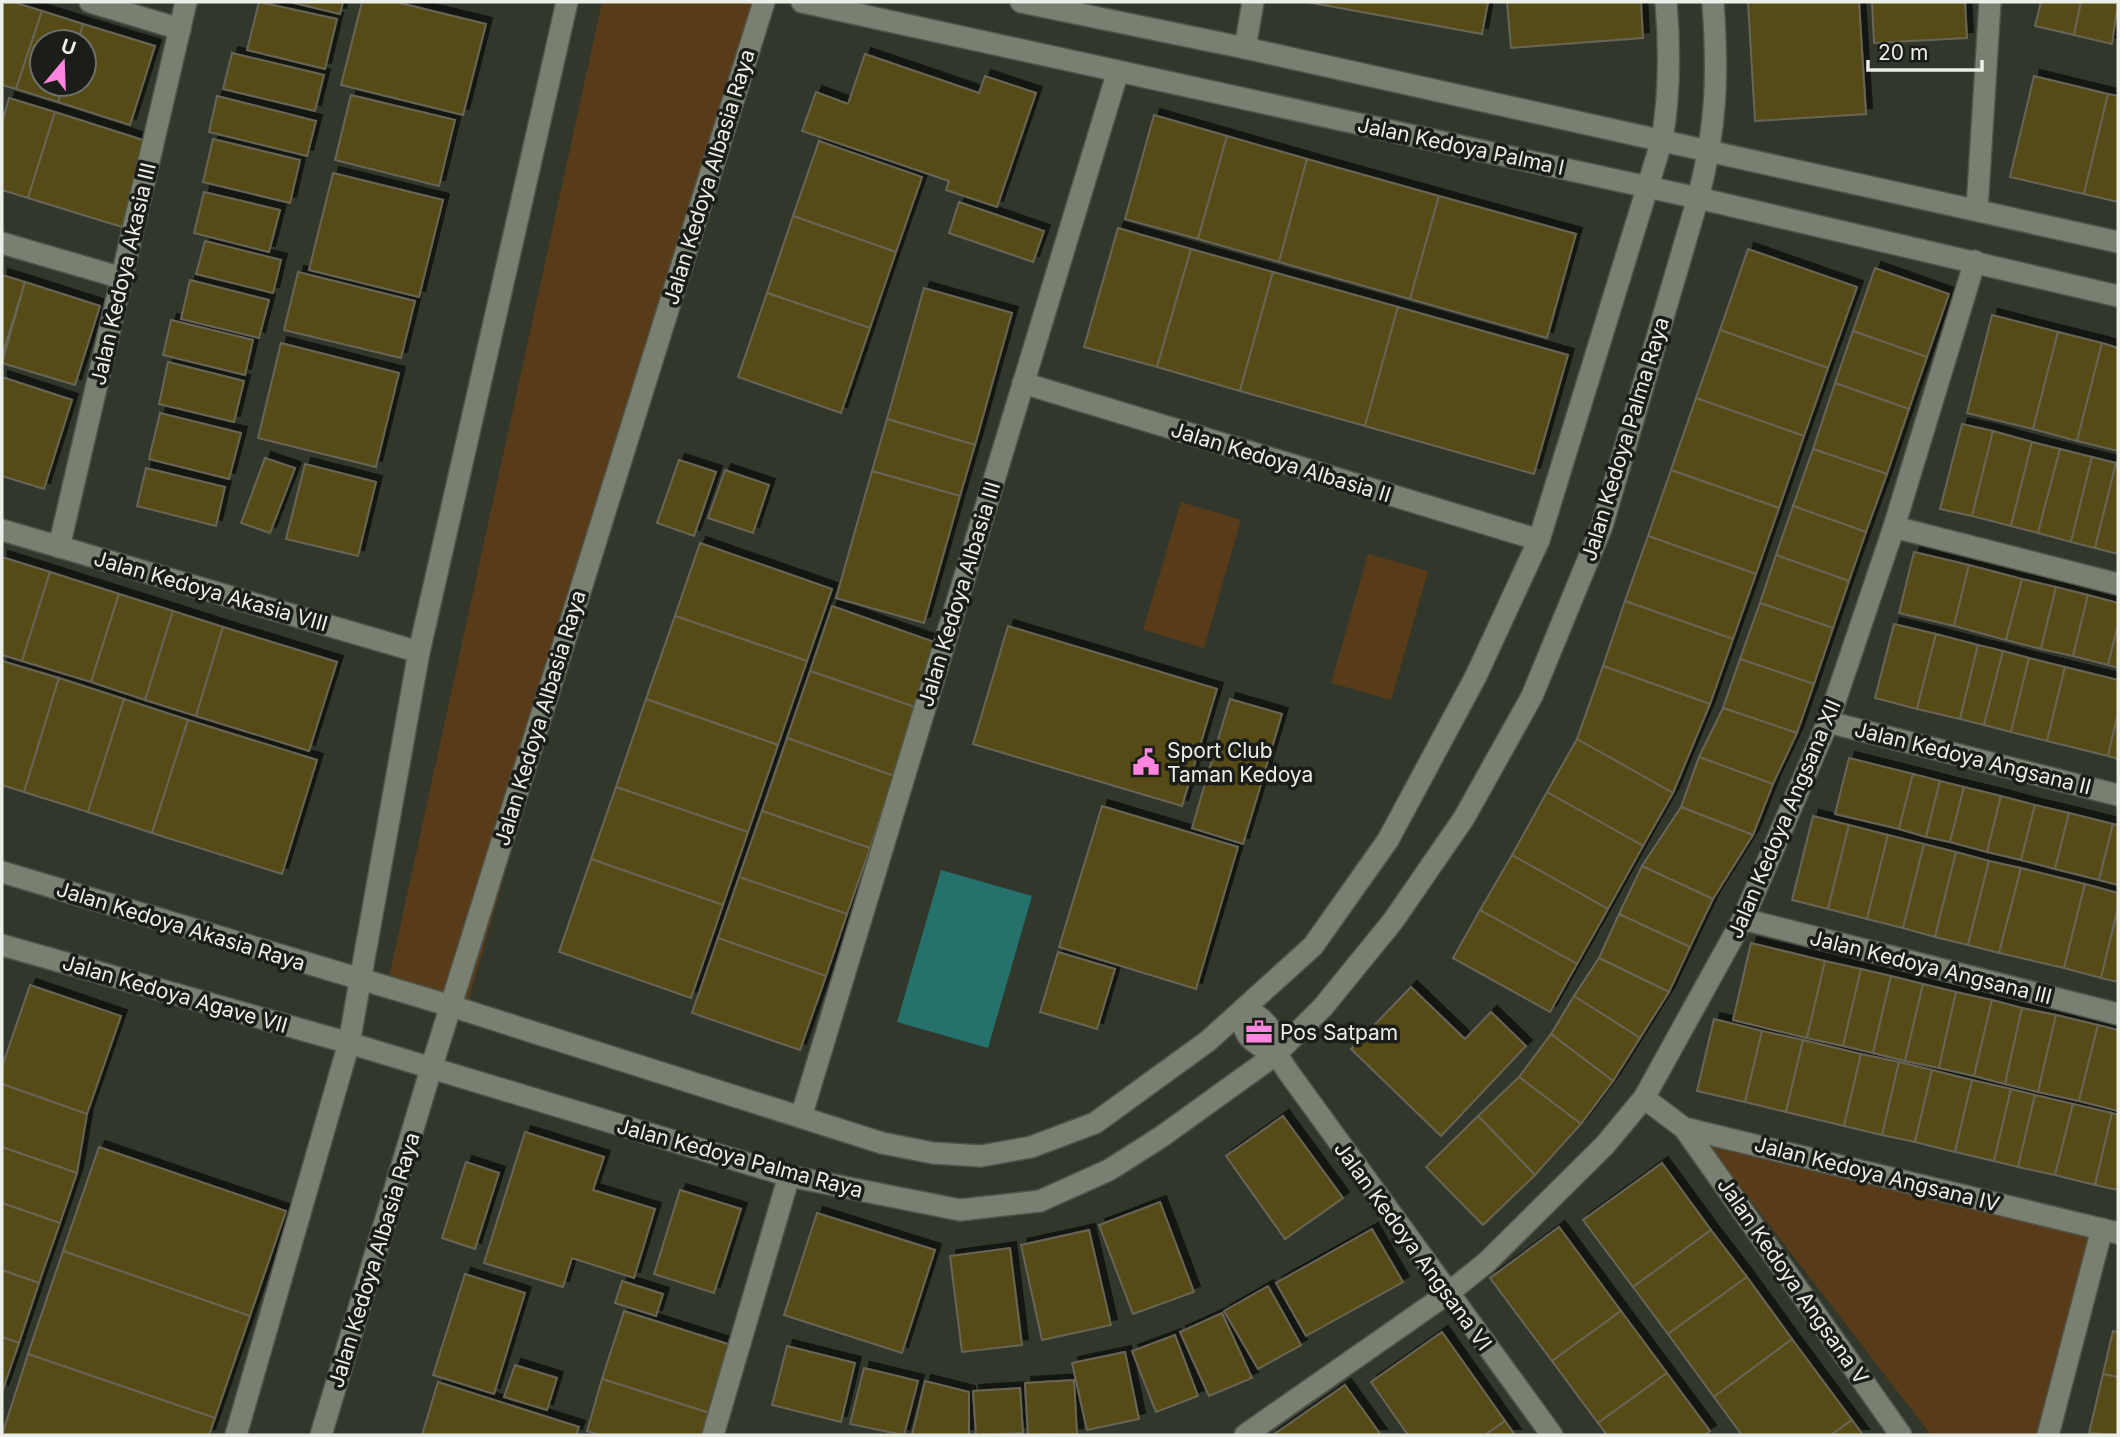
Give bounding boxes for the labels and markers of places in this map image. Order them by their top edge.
place label: Sport Club Taman Kedoya [1167,738,1313,787]
public building icon: Sport Club Taman Kedoya [1131,747,1161,777]
office icon: Pos Satpam [1244,1017,1274,1047]
place label: Pos Satpam [1280,1020,1398,1045]

